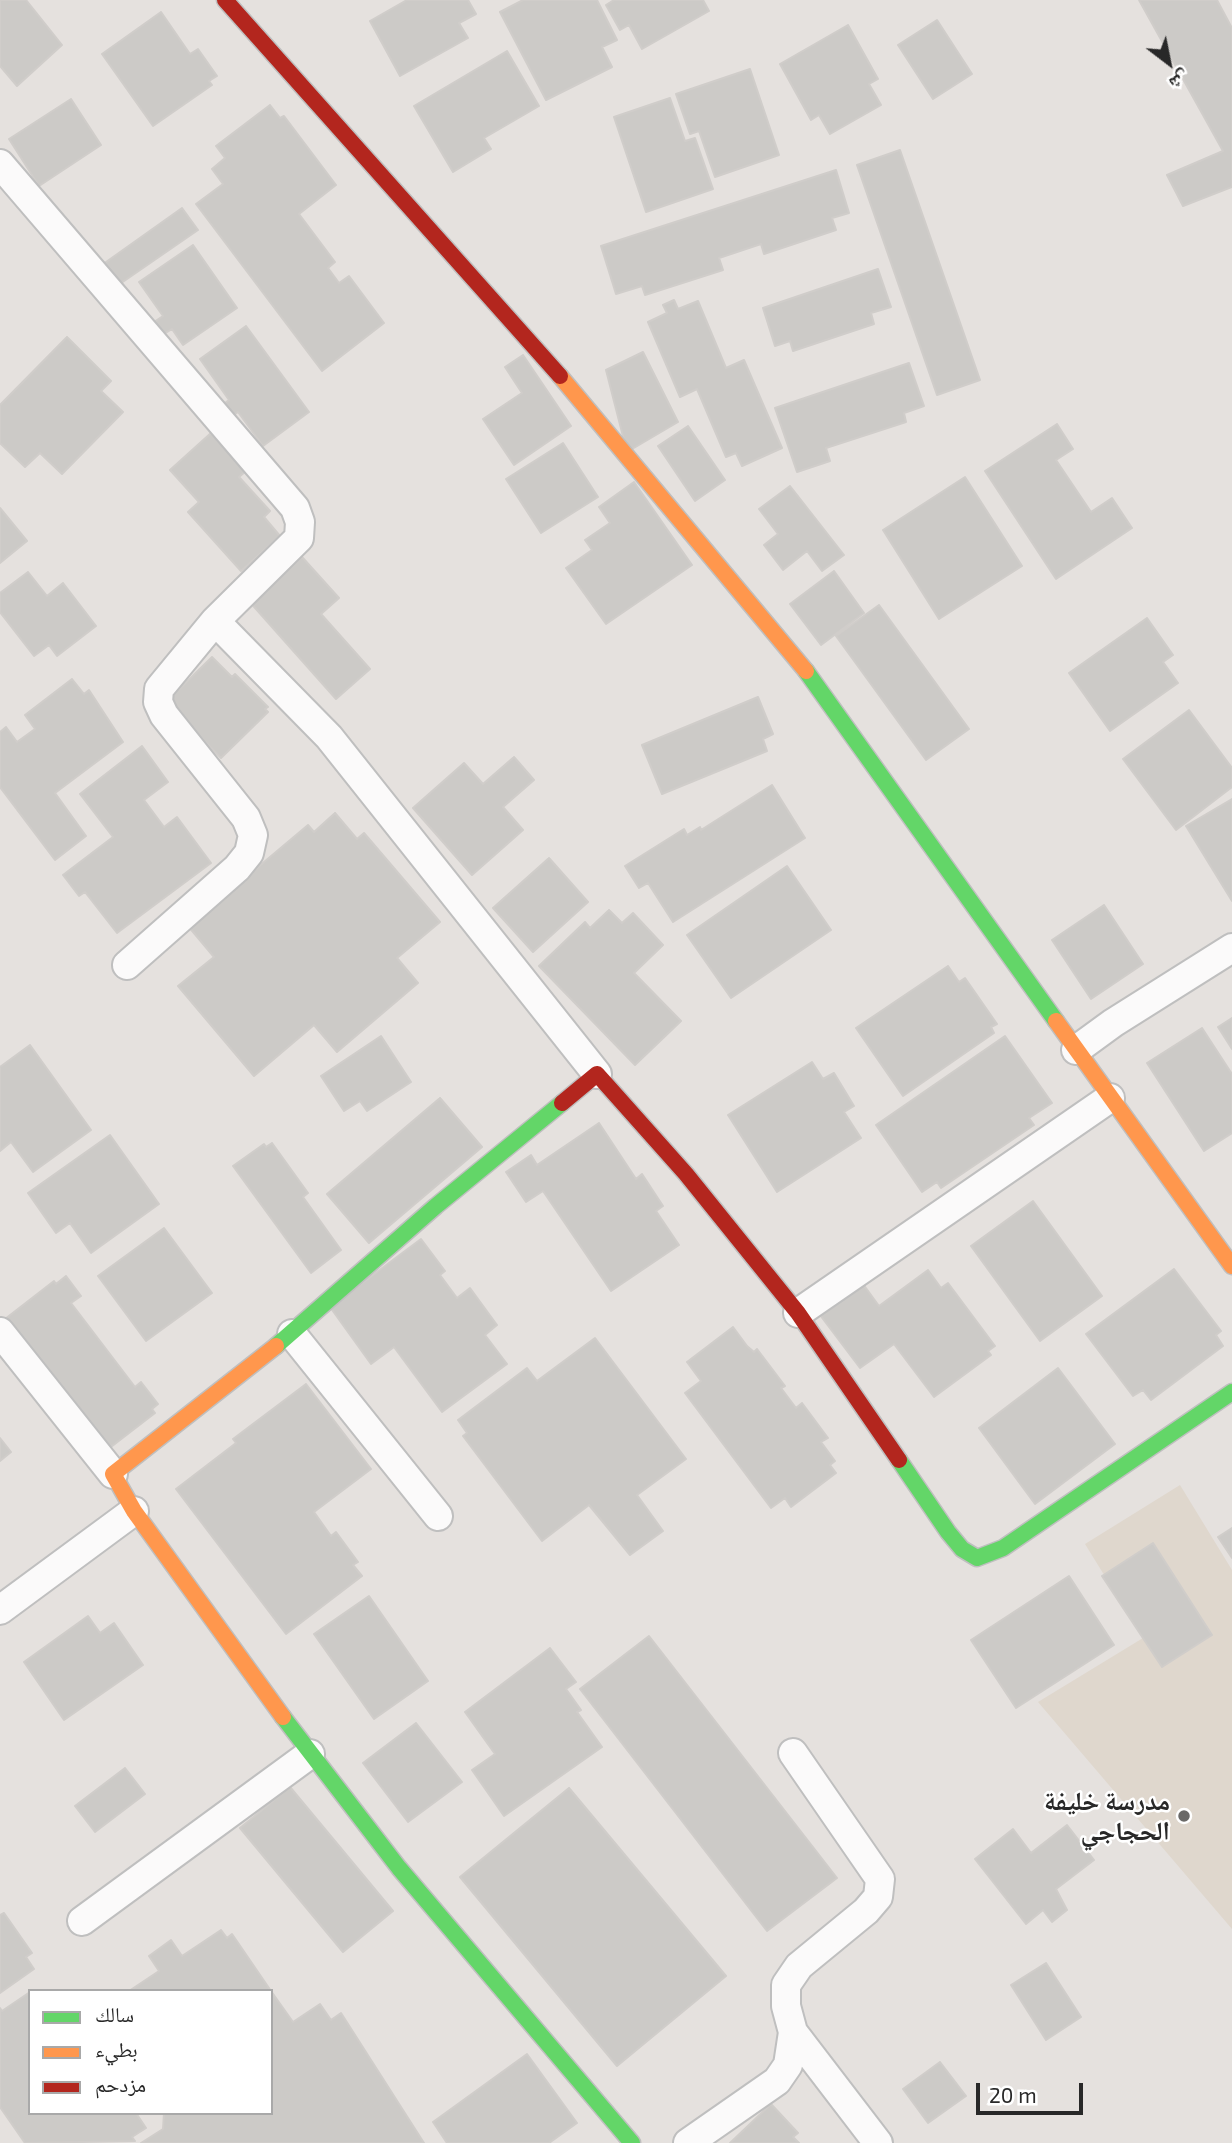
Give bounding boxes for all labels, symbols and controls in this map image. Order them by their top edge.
north arrow [1134,28,1204,98]
text: ش [1166,66,1195,96]
place label: مدرسة خليفة الحجاجي [1044,1785,1170,1846]
marker: مدرسة خليفة الحجاجي [1176,1808,1192,1824]
legend [28,1989,273,2115]
text: سالك [95,2001,134,2026]
text: بطيء [95,2036,138,2061]
scale bar [980,2070,1087,2114]
text: مزدحم [95,2071,146,2096]
text: 20 m [989,2082,1037,2107]

